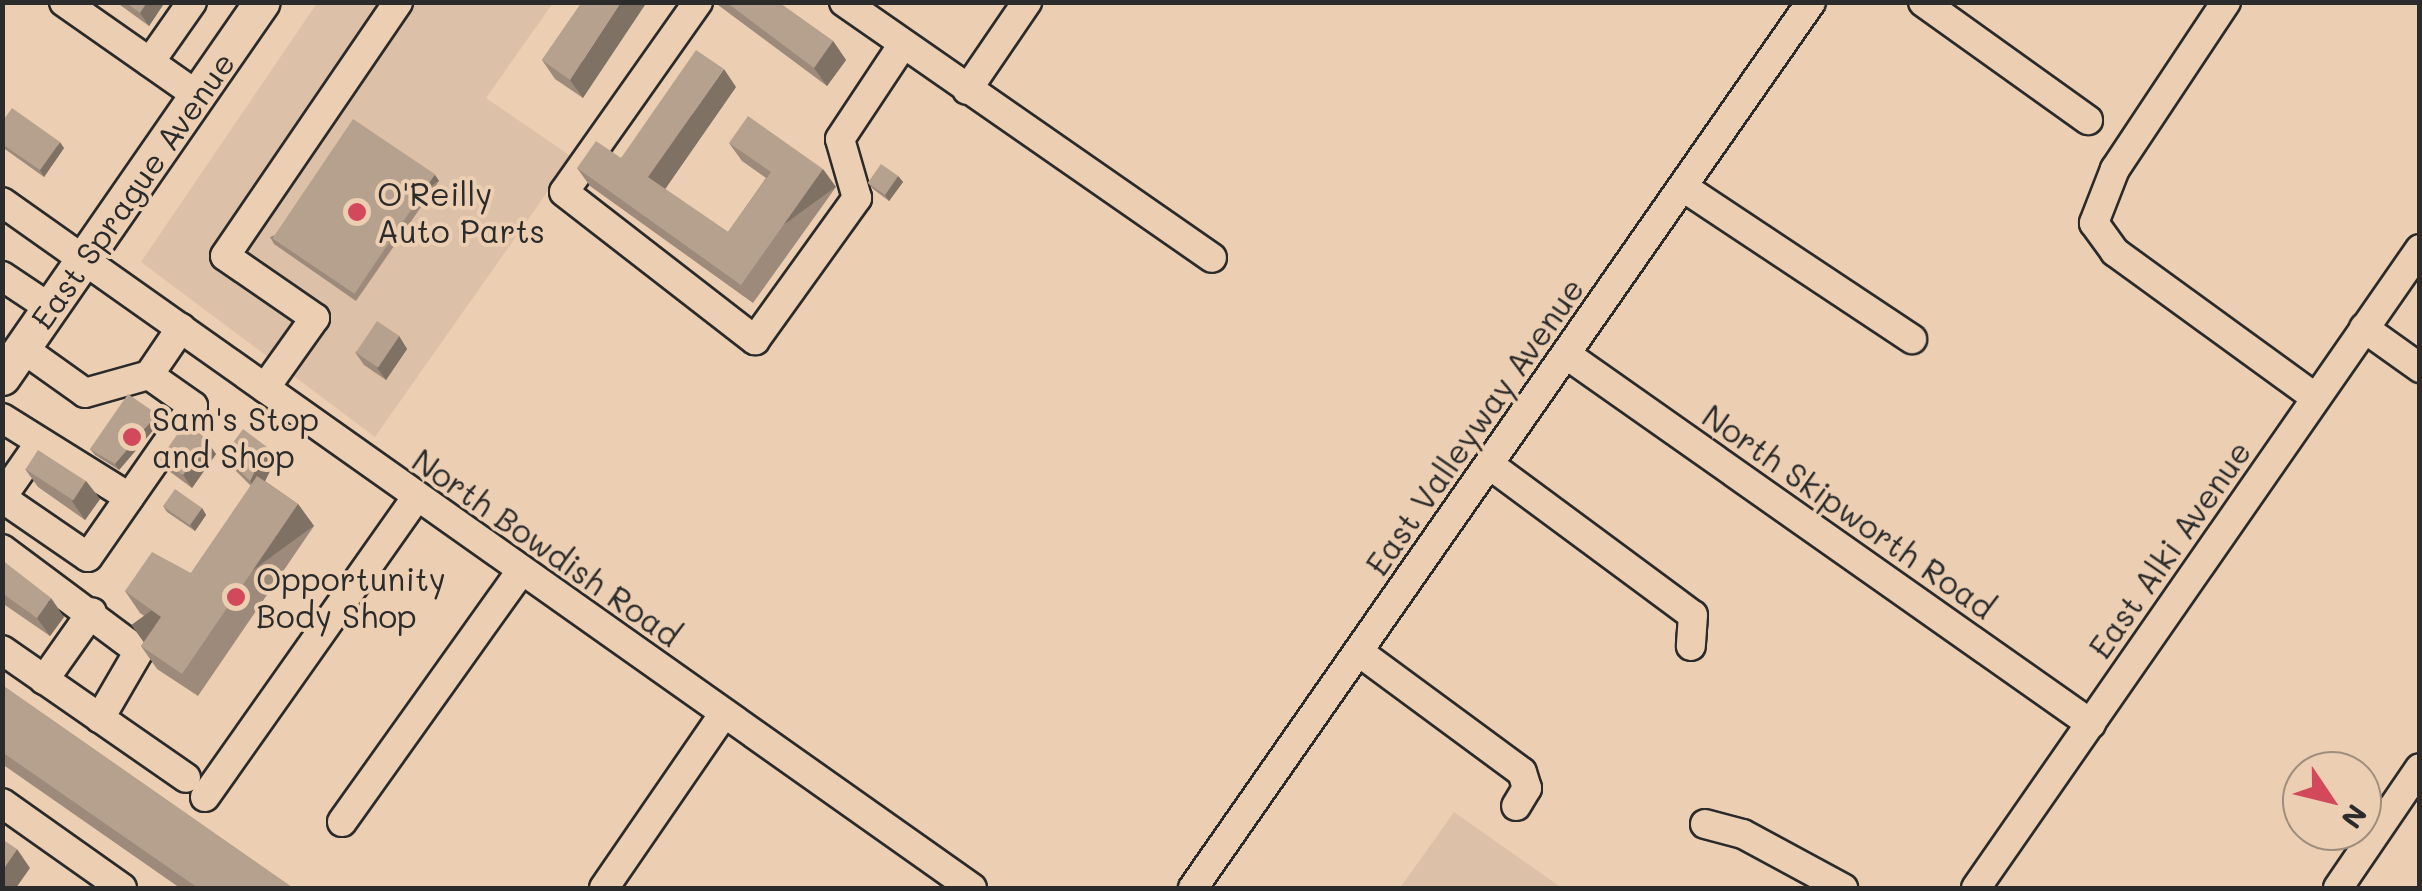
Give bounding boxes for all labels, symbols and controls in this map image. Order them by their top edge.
street label: East Sprague Avenue [22,44,242,336]
place label: O'Reilly Auto Parts [377,175,545,250]
marker: O'Reilly Auto Parts [346,201,368,223]
street label: East Valleyway Avenue [1357,270,1591,582]
street label: North Skipworth Road [1696,396,2002,626]
place label: Sam's Stop and Shop [152,400,319,475]
marker: Sam's Stop and Shop [121,426,143,448]
street label: East Alki Avenue [2080,433,2258,665]
street label: North Bowdish Road [406,440,688,654]
place label: Opportunity Body Shop [256,560,446,635]
marker: Opportunity Body Shop [225,586,247,608]
north arrow [2282,751,2382,851]
text: N [2334,798,2376,836]

